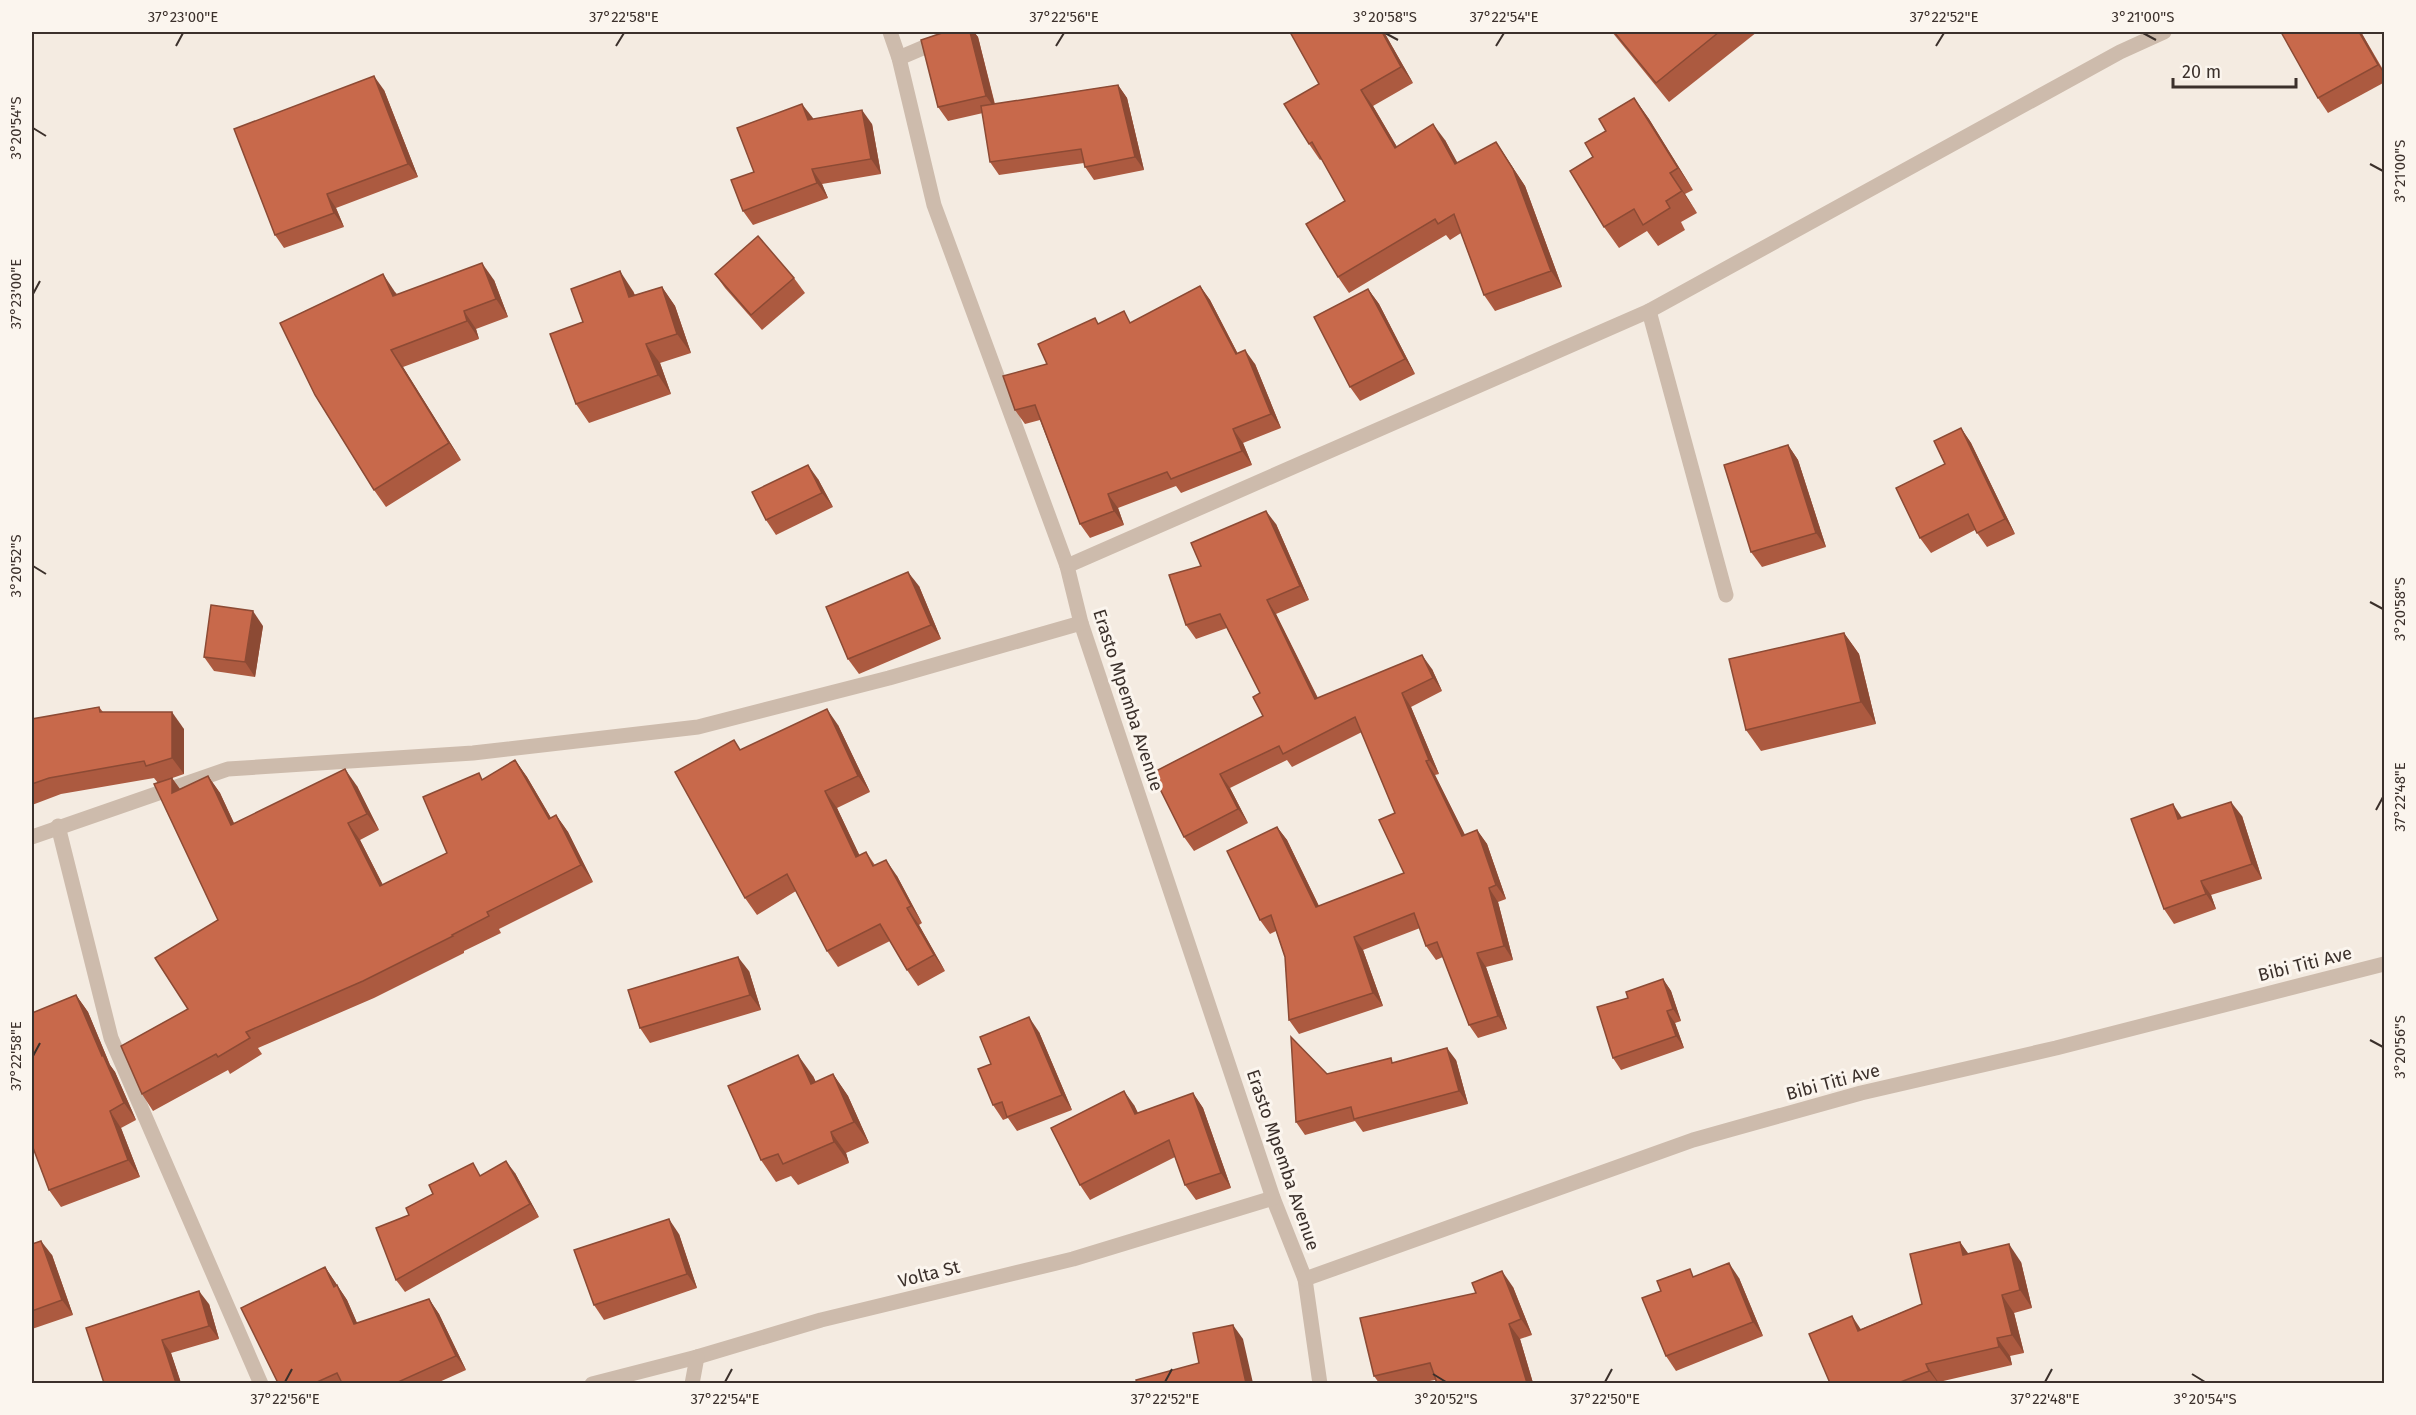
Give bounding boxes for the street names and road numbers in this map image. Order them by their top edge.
street label: Erasto Mpemba Avenue [1088,606,1168,794]
street label: Bibi Titi Ave [2256,942,2354,986]
street label: Bibi Titi Ave [1784,1059,1882,1105]
street label: Erasto Mpemba Avenue [1242,1067,1324,1253]
street label: Volta St [896,1256,963,1292]

